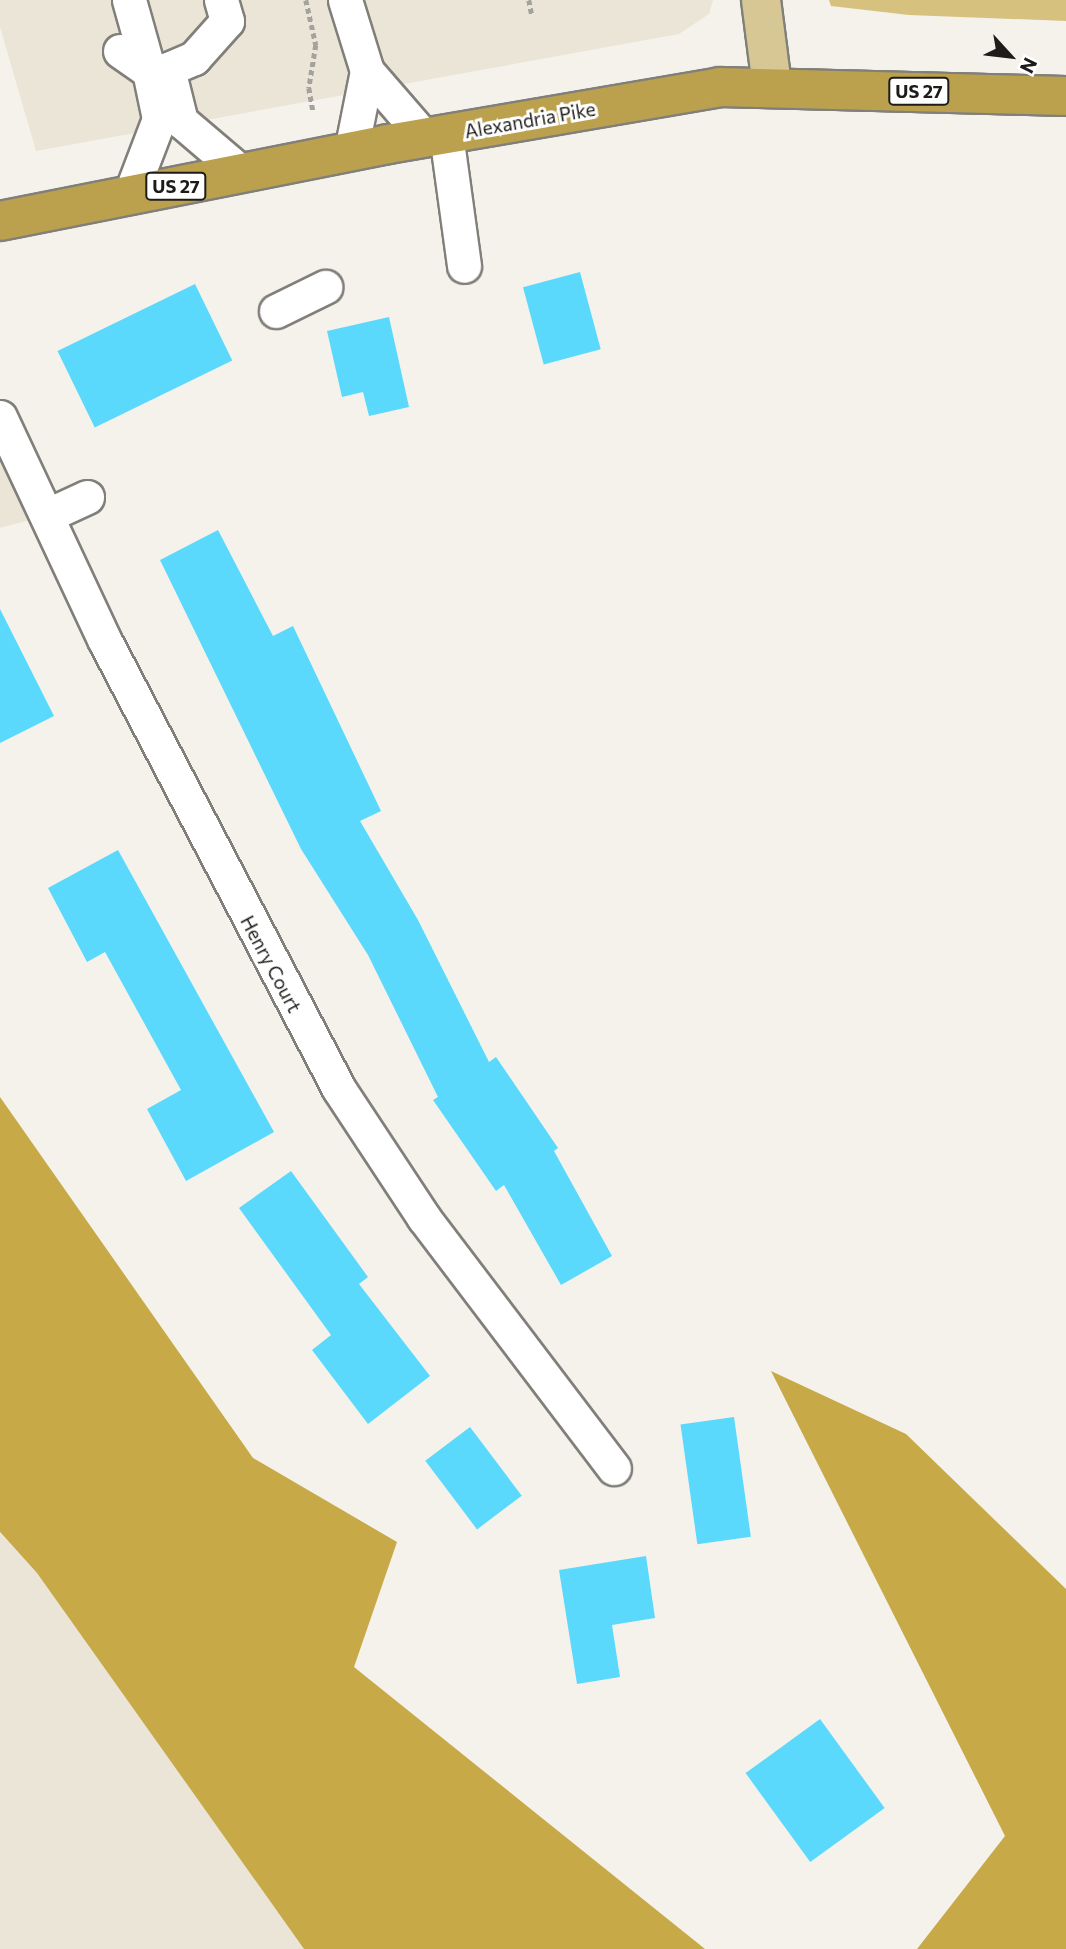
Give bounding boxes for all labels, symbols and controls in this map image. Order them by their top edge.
north arrow [975,21,1045,91]
text: N [1016,54,1043,77]
road number: US 27 [888,76,950,106]
street label: Alexandria Pike [463,97,597,143]
road number: US 27 [144,172,208,201]
street label: Henry Court [236,912,306,1016]

